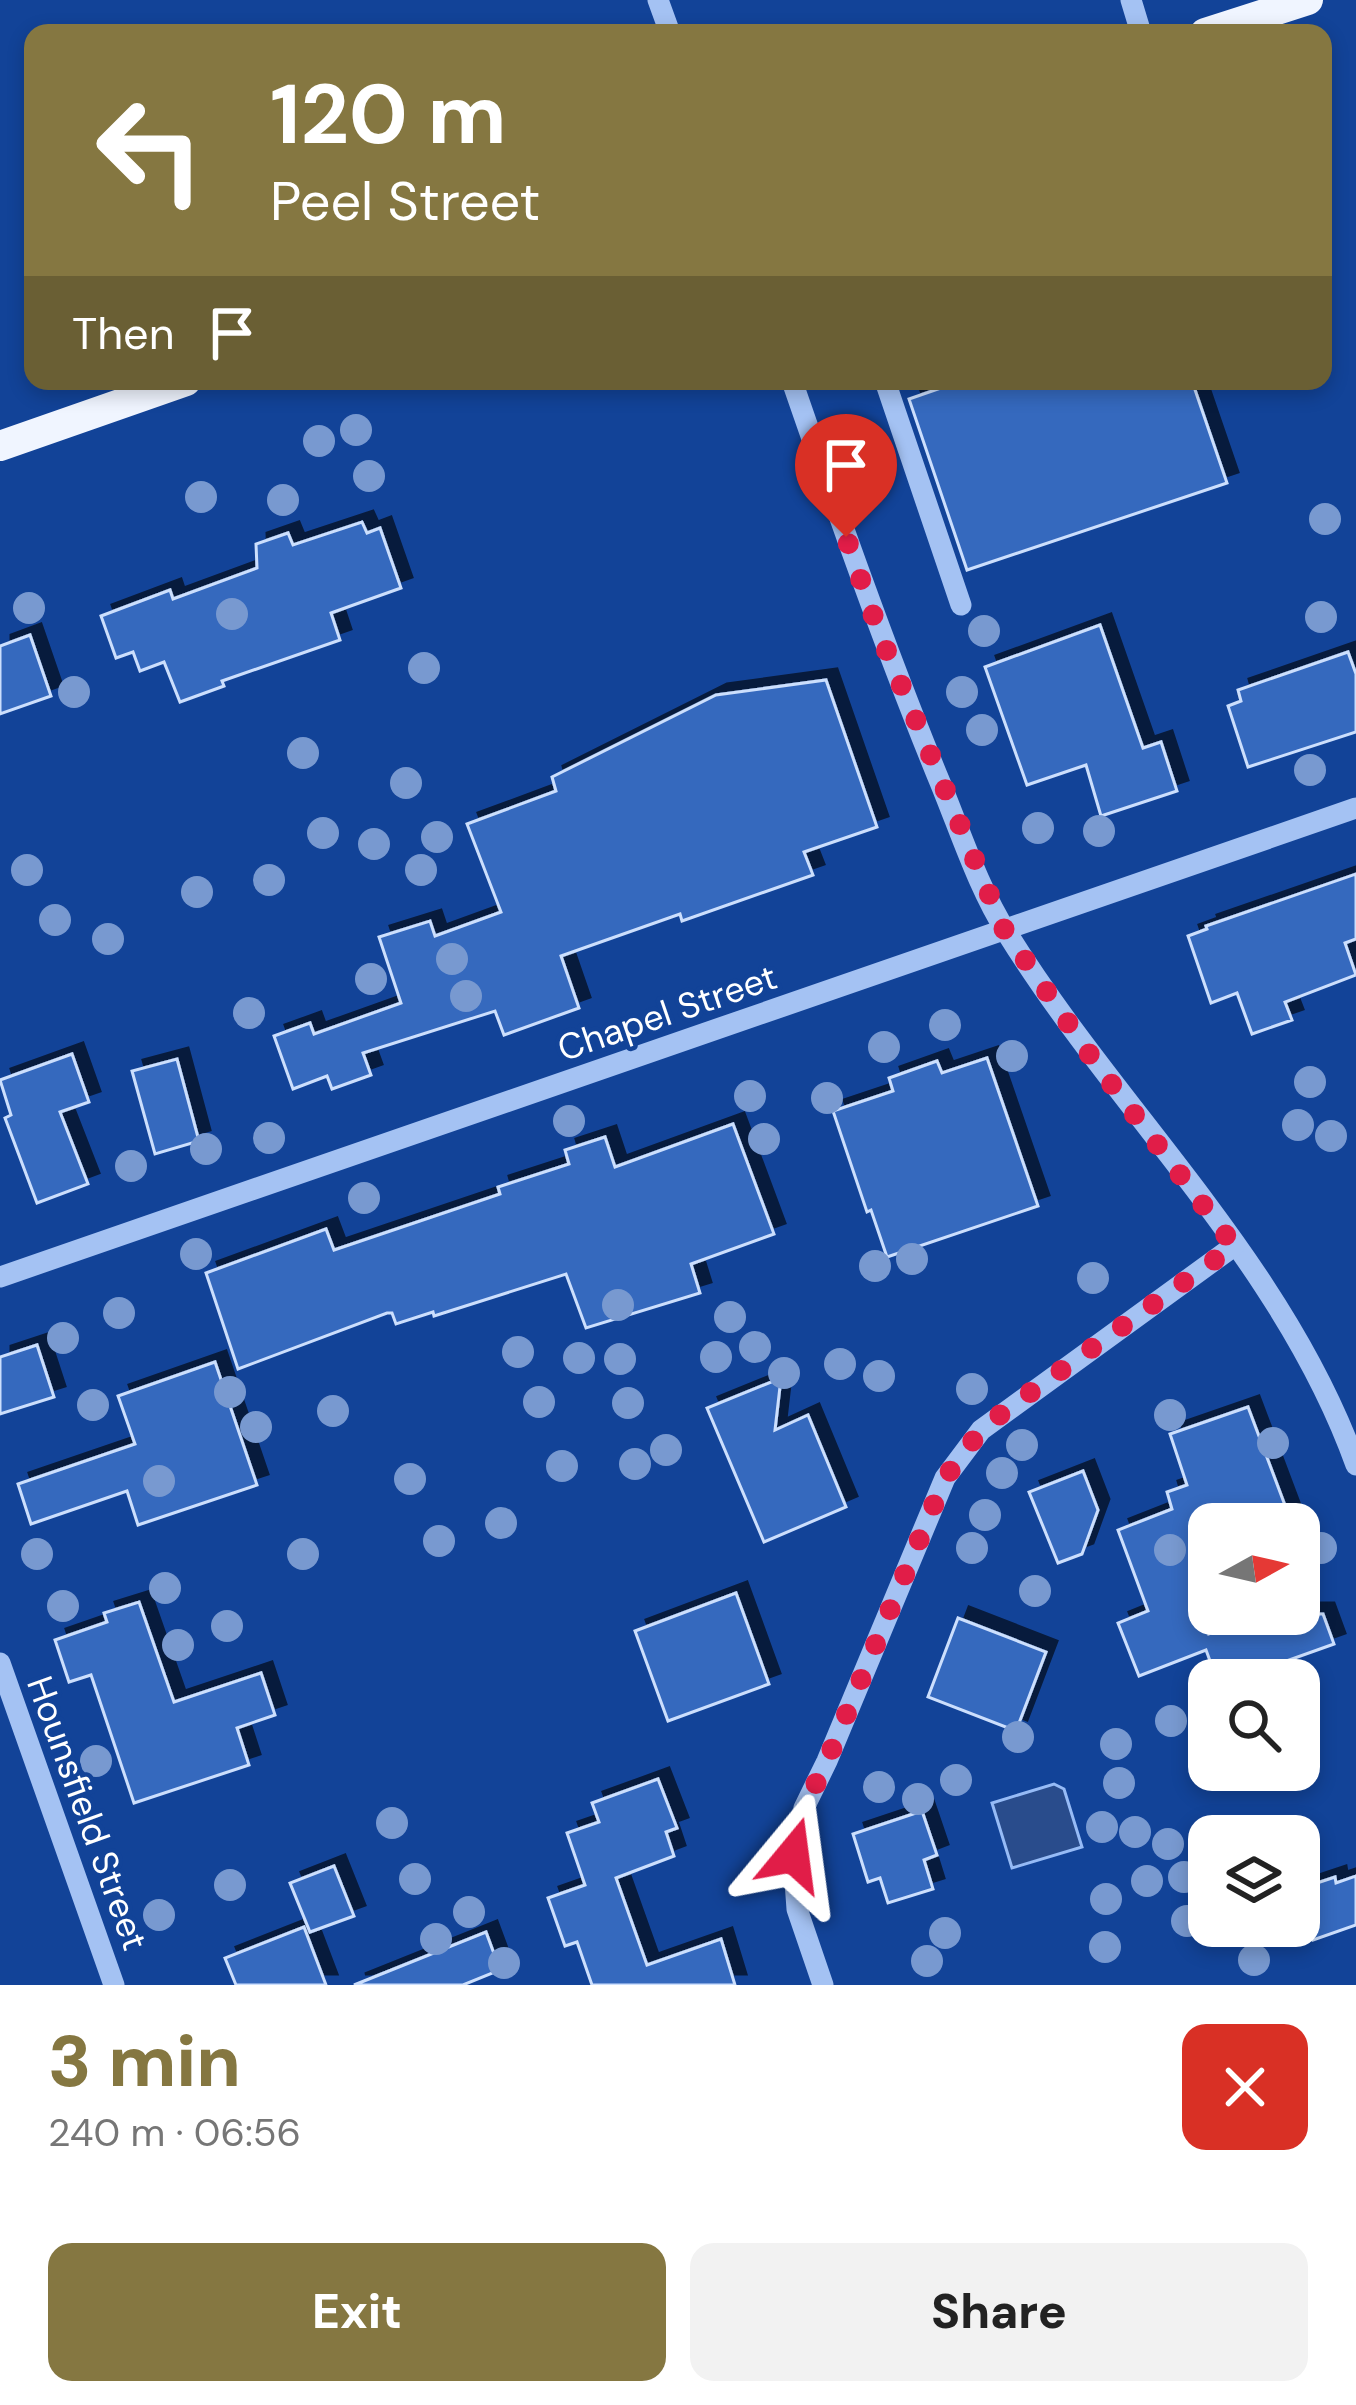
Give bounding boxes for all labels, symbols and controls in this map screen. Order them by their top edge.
text: 120 m [270,60,507,169]
icon: left [72,72,228,228]
text: Peel Street [270,166,541,237]
icon: arrive [199,300,265,366]
text: Then [72,304,175,363]
pin [795,414,897,537]
icon: arrive [813,432,879,498]
street label: Chapel Street [551,953,783,1072]
north arrow [1188,1503,1320,1635]
map controls [1188,1503,1320,1947]
button: search [1188,1659,1320,1791]
street label: Hounsfield Street [16,1670,159,1957]
position arrow [730,1792,856,1918]
button: layers [1188,1815,1320,1947]
text: 3 min [48,2015,241,2108]
button: close [1182,2024,1308,2150]
text: 240 m · 06:56 [48,2107,301,2158]
button: Exit [48,2243,666,2381]
button: Share [690,2243,1308,2381]

